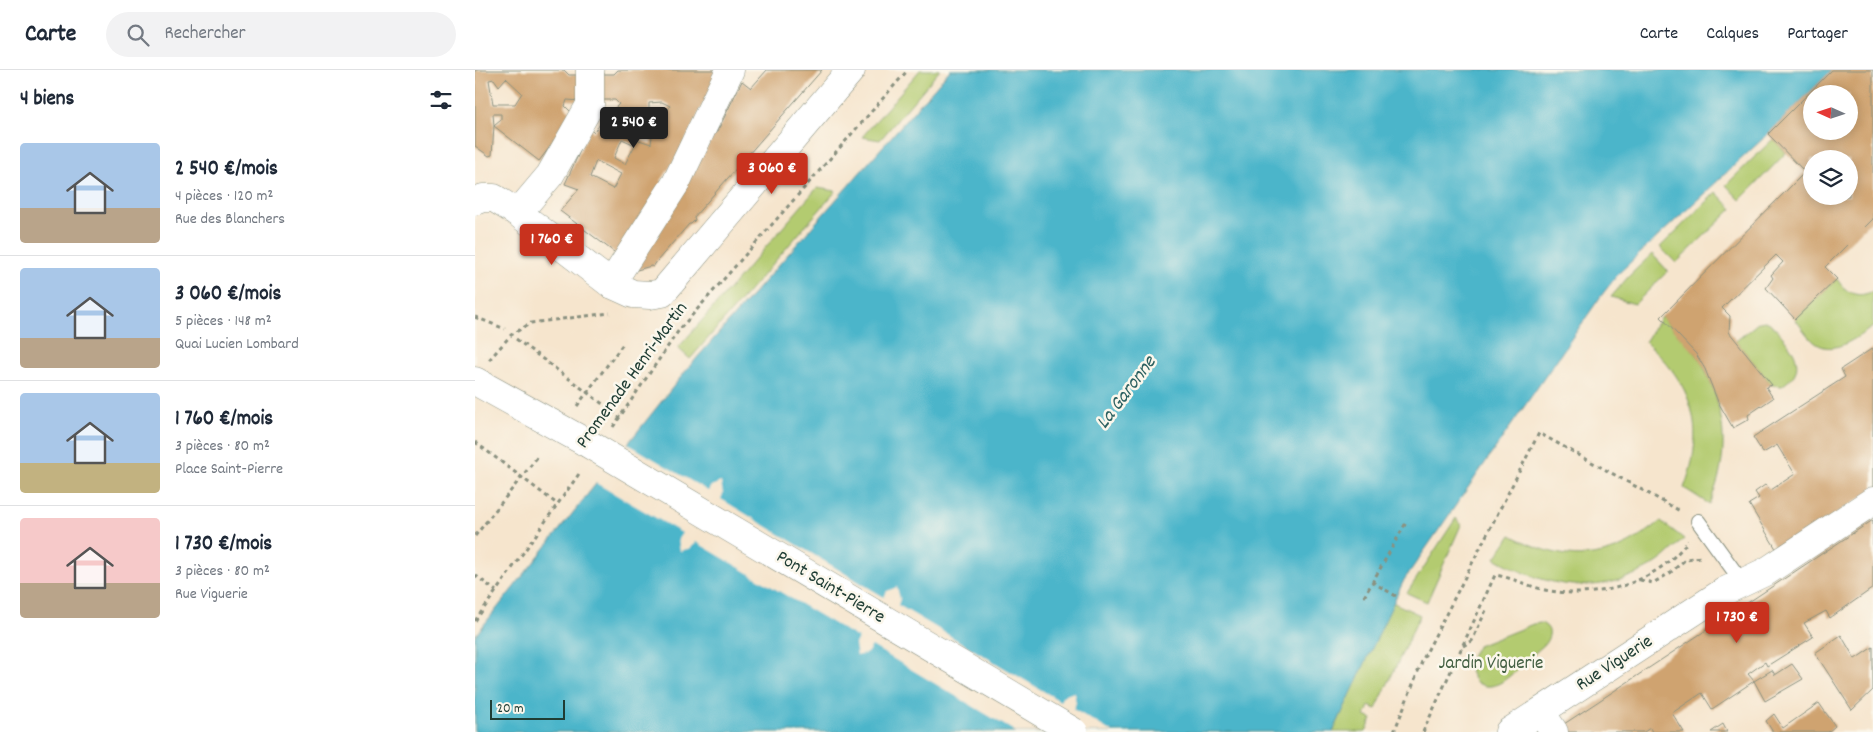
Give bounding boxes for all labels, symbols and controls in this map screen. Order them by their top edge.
search box [106,12,456,57]
text: Carte [25,18,76,52]
icon: search [124,21,152,49]
text: Rechercher [164,21,246,48]
text: Carte [1640,22,1678,47]
text: Calques [1706,22,1759,47]
text: Partager [1787,22,1848,47]
text: 4 biens [20,85,74,115]
north arrow [1803,85,1857,140]
map controls [1803,85,1858,205]
icon: filters [427,86,455,114]
pin: 2 540 € [588,106,680,149]
text: 2 540 € [611,111,657,134]
button: layers [1803,150,1858,205]
pin: 3 060 € [726,152,818,195]
text: 2 540 €/mois [175,155,278,185]
text: 3 060 € [748,157,796,180]
icon: home [60,163,120,223]
text: 4 pièces · 120 m² [175,185,273,208]
text: Rue des Blanchers [175,208,285,231]
pin: 1 760 € [506,224,598,266]
text: 1 760 € [531,228,573,251]
text: 3 060 €/mois [175,280,281,310]
icon: home [60,288,120,348]
street label: Promenade Henri-Martin [571,297,695,455]
text: 5 pièces · 148 m² [175,310,272,333]
text: Quai Lucien Lombard [175,333,299,356]
water label: La Garonne [1090,350,1165,435]
text: 1 760 €/mois [175,405,273,435]
icon: home [60,413,120,473]
text: 3 pièces · 80 m² [175,435,270,458]
text: Place Saint-Pierre [175,458,283,481]
text: 1 730 €/mois [175,530,272,560]
icon: home [60,538,120,598]
street label: Pont Saint-Pierre [770,545,890,631]
text: 3 pièces · 80 m² [175,560,270,583]
text: Rue Viguerie [175,583,248,606]
pin: 1 730 € [1691,602,1783,644]
text: 1 730 € [1716,606,1758,629]
street label: Rue Viguerie [1571,629,1659,699]
park label: Jardin Viguerie [1439,651,1543,678]
scale bar [490,697,565,720]
text: 20 m [497,699,524,719]

